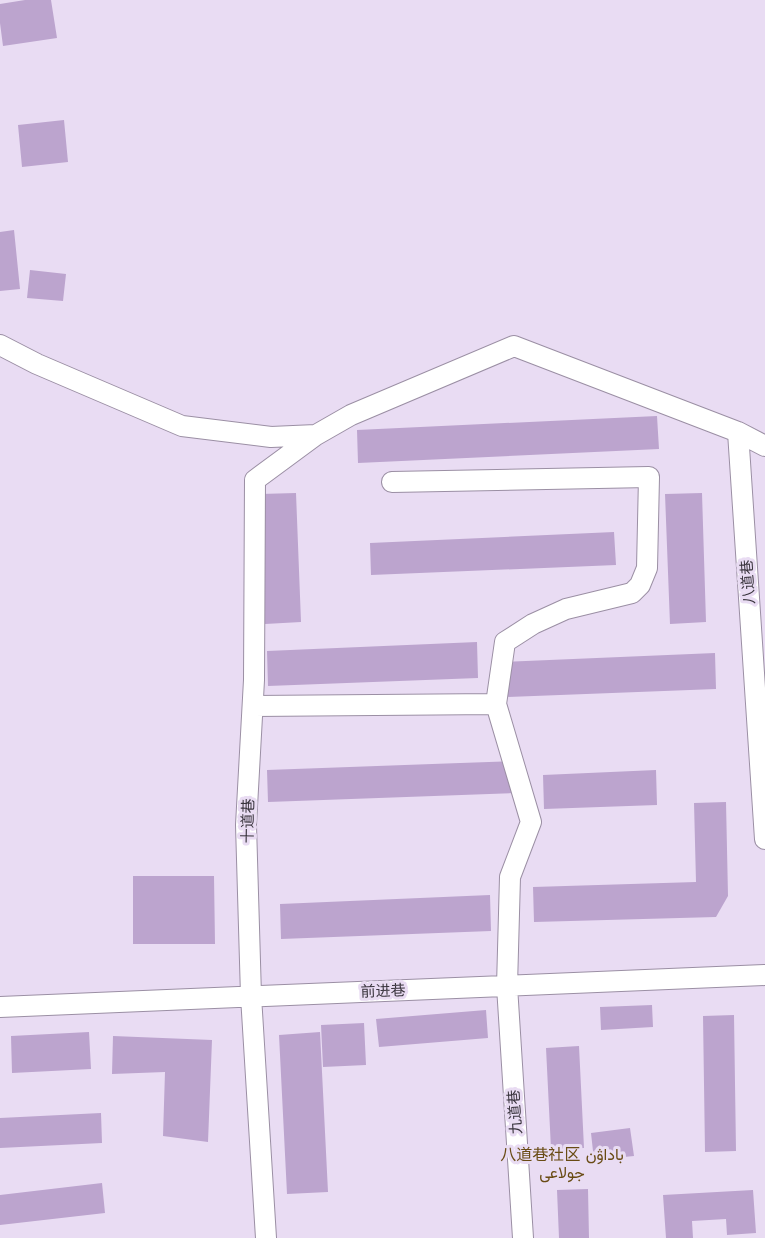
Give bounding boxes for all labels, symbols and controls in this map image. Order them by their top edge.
street label: 八道巷 [737,559,759,605]
street label: 十道巷 [239,798,257,844]
street label: 前进巷 [360,981,406,1001]
street label: 九道巷 [504,1089,526,1135]
district label: 八道巷社区 باداۋن جولاعى [500,1145,624,1183]

